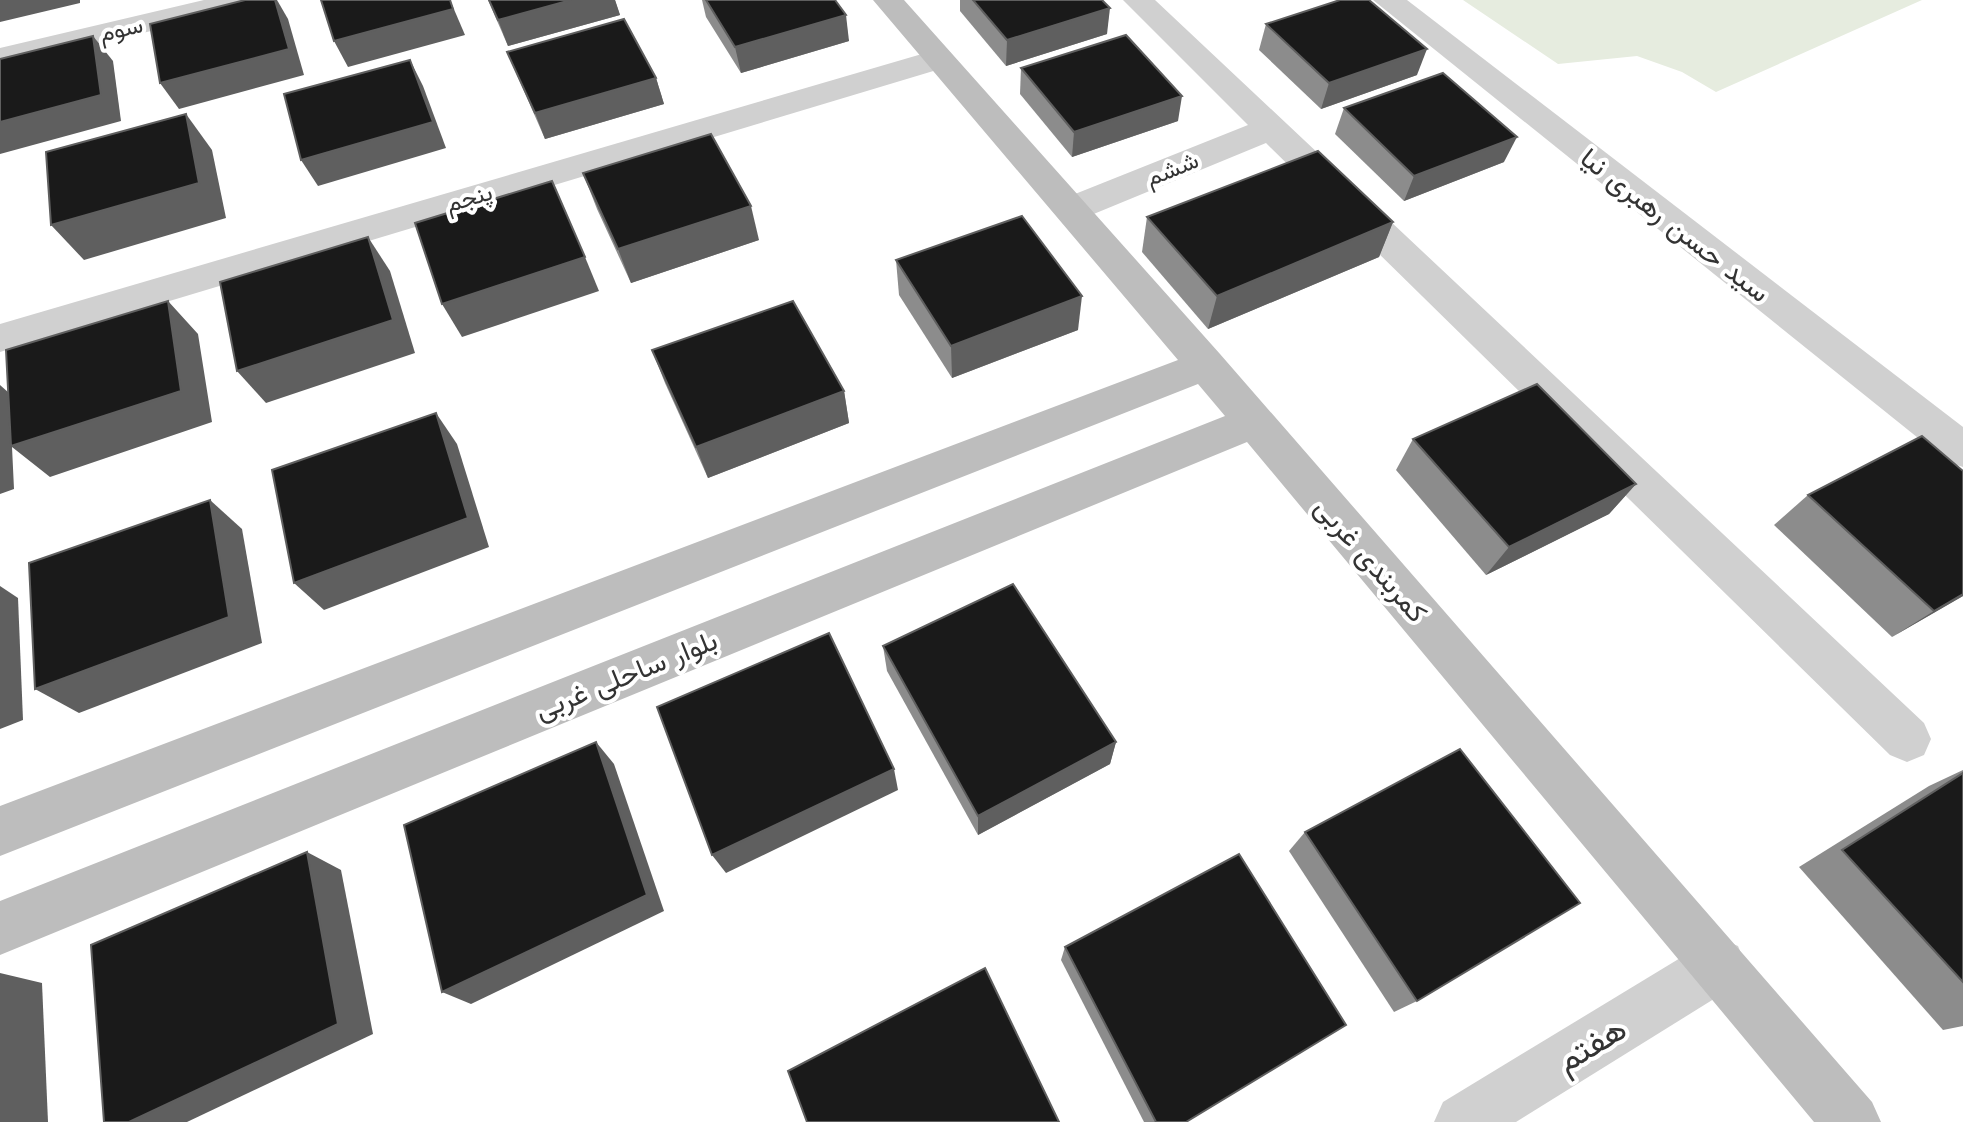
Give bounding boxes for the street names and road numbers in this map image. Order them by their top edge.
street label: سوم [96,10,146,50]
street label: سید حسن رهبری نیا [1573,141,1776,310]
street label: ششم [1142,146,1203,194]
street label: پنجم [442,178,496,220]
street label: کمربندی غربی [1307,491,1434,630]
street label: بلوار ساحلی غربی [530,623,722,728]
street label: هفتم [1549,1008,1635,1083]

